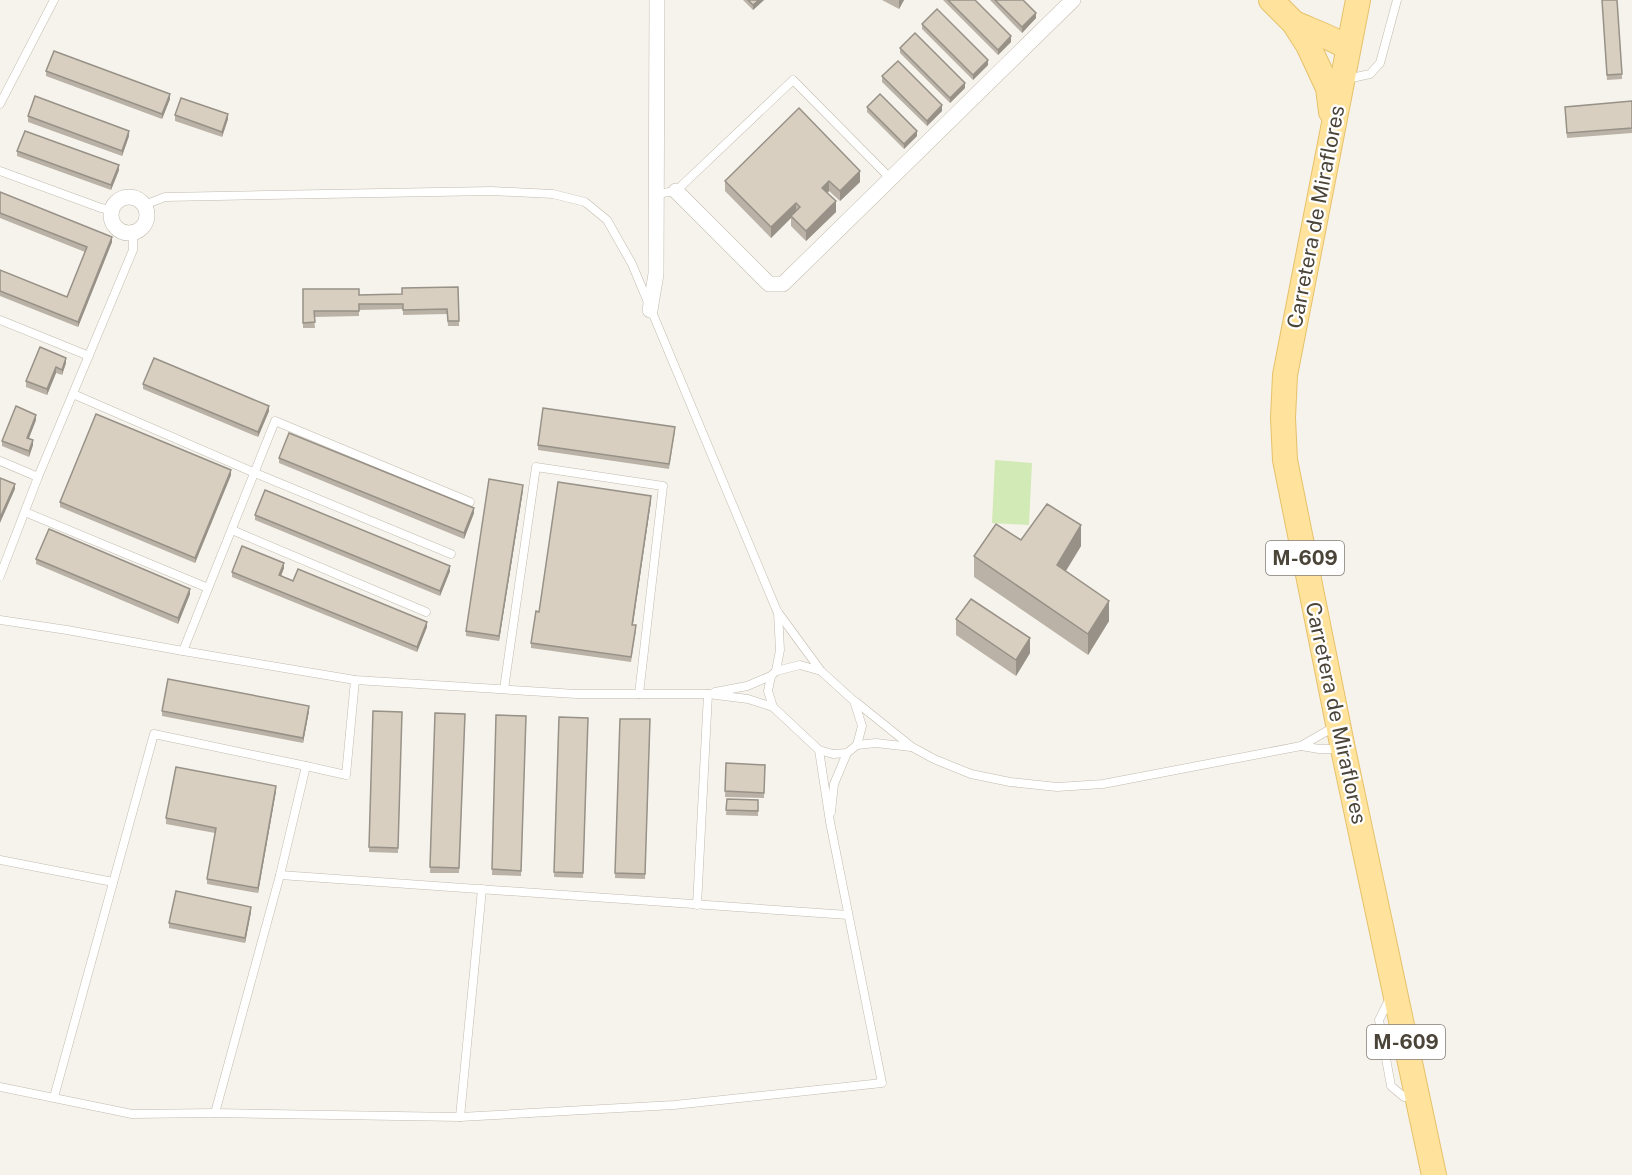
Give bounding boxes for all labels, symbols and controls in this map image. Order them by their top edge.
street label: Carretera de Miraflores [1282,103,1349,330]
road number: M-609 [1266,541,1344,575]
street label: Carretera de Miraflores [1301,600,1372,826]
road number: M-609 [1367,1025,1445,1059]

